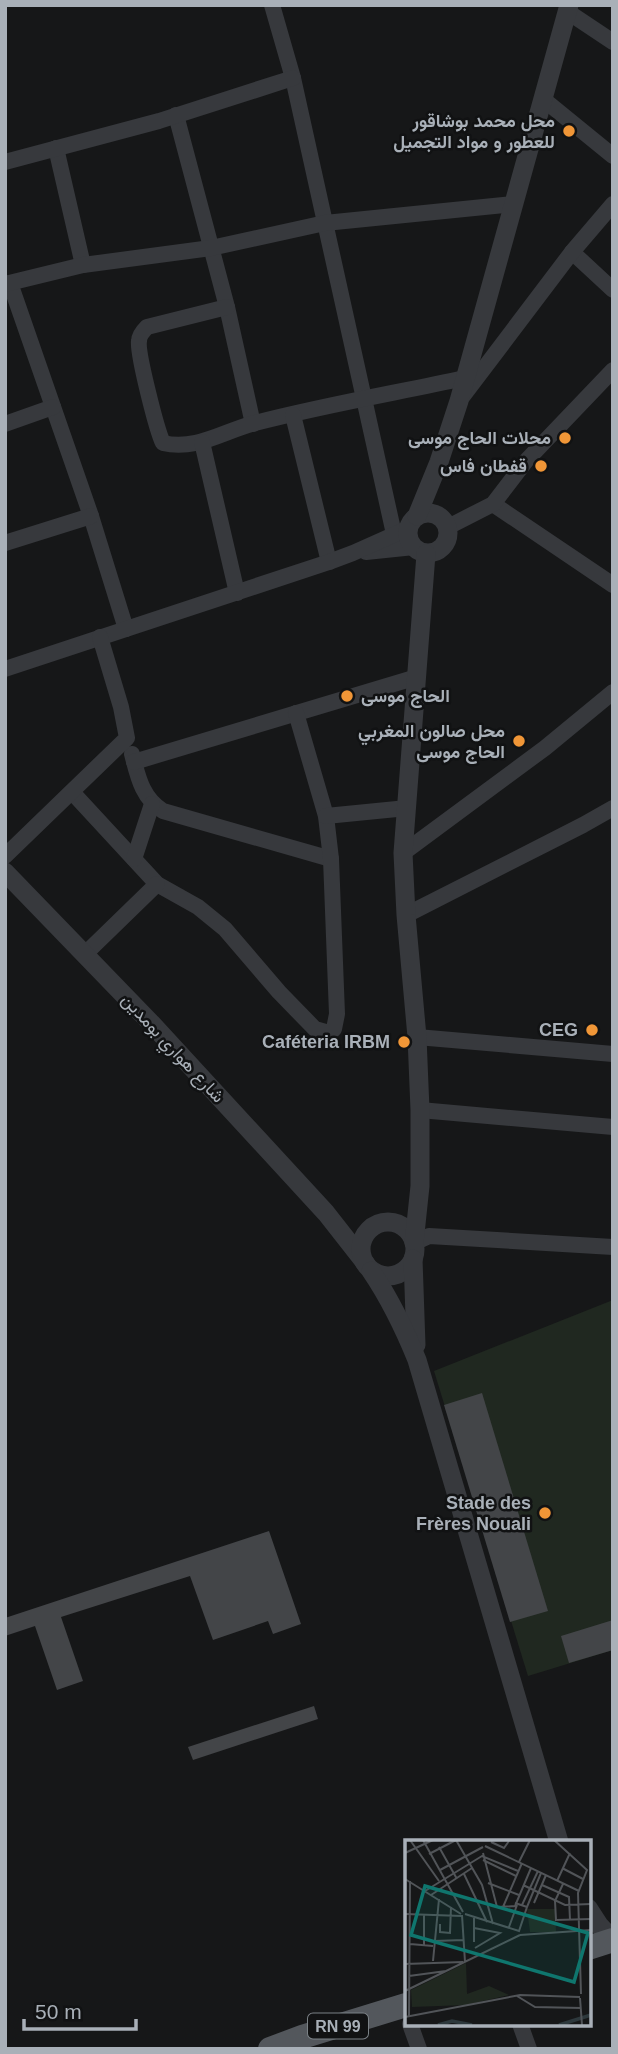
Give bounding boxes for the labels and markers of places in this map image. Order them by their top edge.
place label: محل محمد بوشاقور للعطور و مواد التجميل [393,111,555,153]
marker: محل محمد بوشاقور للعطور و مواد التجميل [561,123,577,139]
place label: محلات الحاج موسى [408,428,551,450]
marker: محلات الحاج موسى [557,430,573,446]
place label: قفطان فاس [440,456,527,477]
marker: قفطان فاس [533,458,549,474]
place label: الحاج موسى [361,686,450,708]
marker: الحاج موسى [339,688,355,704]
place label: محل صالون المغربي الحاج موسى [358,721,505,764]
marker: محل صالون المغربي الحاج موسى [511,733,527,749]
place label: CEG [539,1020,578,1040]
marker: CEG [584,1022,600,1038]
place label: Caféteria IRBM [262,1032,390,1052]
marker: Caféteria IRBM [396,1034,412,1050]
place label: Stade des Frères Nouali [416,1493,531,1534]
marker: Stade des Frères Nouali [537,1505,553,1521]

